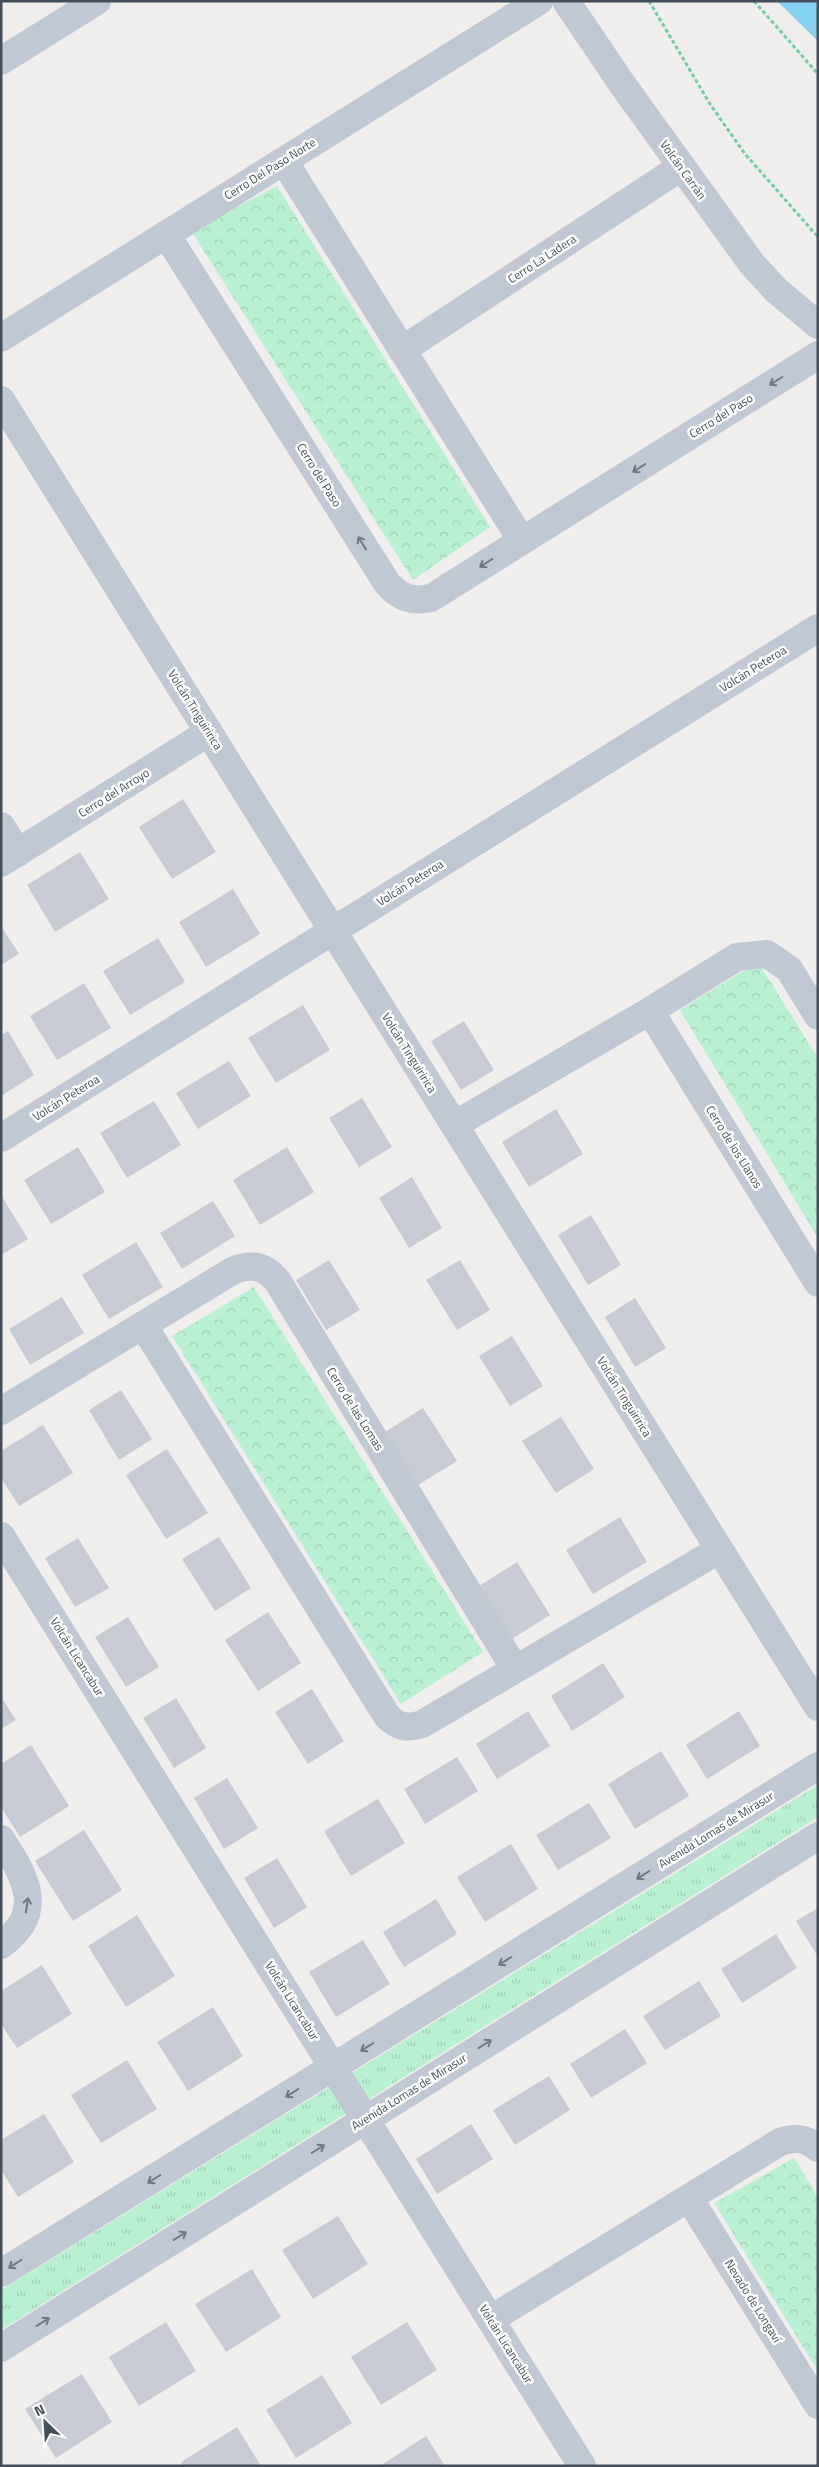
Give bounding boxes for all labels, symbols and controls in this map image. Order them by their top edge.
street label: Cerro Del Paso Norte [220,133,319,205]
street label: Volcán Carrán [655,136,711,203]
street label: Cerro La Ladera [504,229,580,288]
one-way arrow [770,377,784,387]
street label: Cerro del Paso [685,388,756,443]
street label: Cerro del Paso [292,439,347,510]
one-way arrow [632,463,646,473]
one-way arrow [356,537,366,551]
one-way arrow [480,559,494,569]
street label: Volcán Peteroa [716,640,790,697]
street label: Volcán Tinguiririca [163,666,228,754]
street label: Cerro del Arroyo [74,763,153,822]
street label: Volcán Peteroa [373,854,447,911]
street label: Volcán Tinguiririca [377,1009,442,1097]
street label: Volcán Peteroa [29,1069,103,1126]
street label: Cerro de los Llanos [701,1101,768,1192]
street label: Volcán Tinguiririca [592,1353,657,1441]
street label: Cerro de las Lomas [322,1363,389,1455]
street label: Volcán Licancabur [45,1613,109,1700]
street label: Avenida Lomas de Mirasur [654,1786,777,1873]
one-way arrow [636,1871,650,1881]
one-way arrow [22,1898,32,1914]
street label: Volcán Licancabur [260,1957,324,2044]
one-way arrow [498,1957,512,1967]
one-way arrow [478,2039,492,2049]
one-way arrow [360,2043,374,2053]
street label: Avenida Lomas de Mirasur [347,2048,470,2135]
one-way arrow [285,2088,299,2099]
one-way arrow [310,2144,324,2154]
one-way arrow [147,2174,161,2184]
one-way arrow [173,2230,187,2240]
street label: Nevado de Longaví [720,2255,787,2347]
one-way arrow [9,2259,23,2269]
street label: Volcán Licancabur [474,2300,538,2387]
one-way arrow [35,2317,49,2327]
north arrow [20,2397,70,2447]
text: N [30,2398,48,2421]

